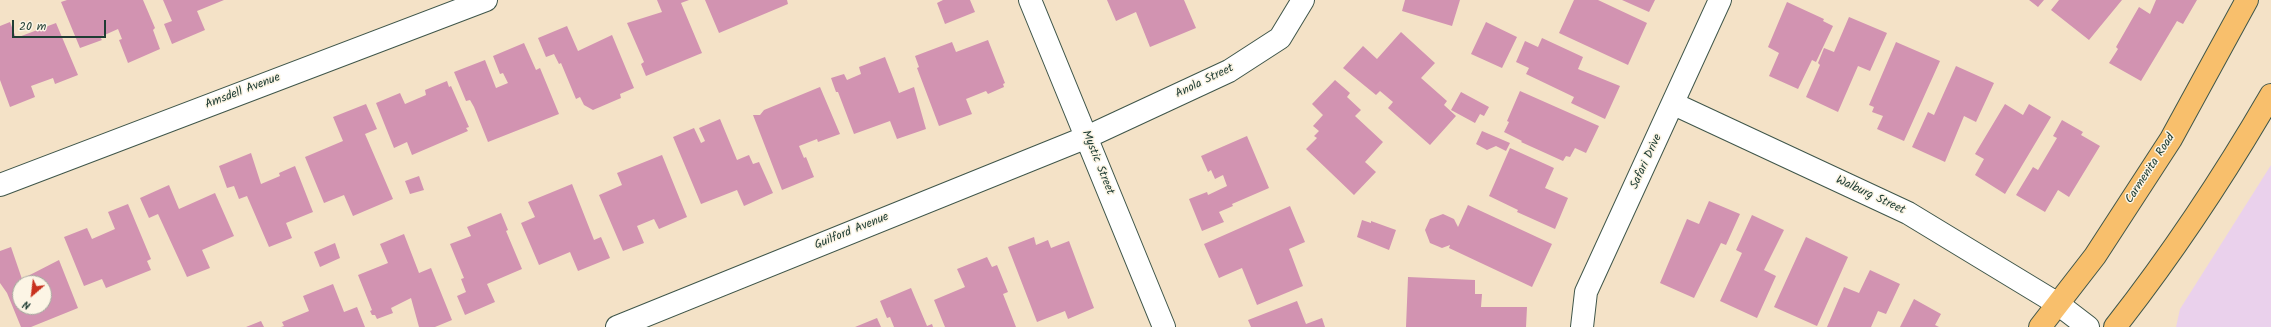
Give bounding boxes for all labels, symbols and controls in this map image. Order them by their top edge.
scale bar [14,12,108,38]
text: 20 m [19,17,46,36]
street label: Anola Street [1174,62,1236,102]
street label: Amsdell Avenue [203,71,283,113]
street label: Mystic Street [1078,129,1116,197]
street label: Carmenita Road [2123,131,2179,207]
street label: Safari Drive [1628,132,1666,192]
street label: Walburg Street [1833,174,1907,218]
street label: Guilford Avenue [813,211,891,253]
north arrow [12,275,52,315]
text: N [20,295,34,314]

